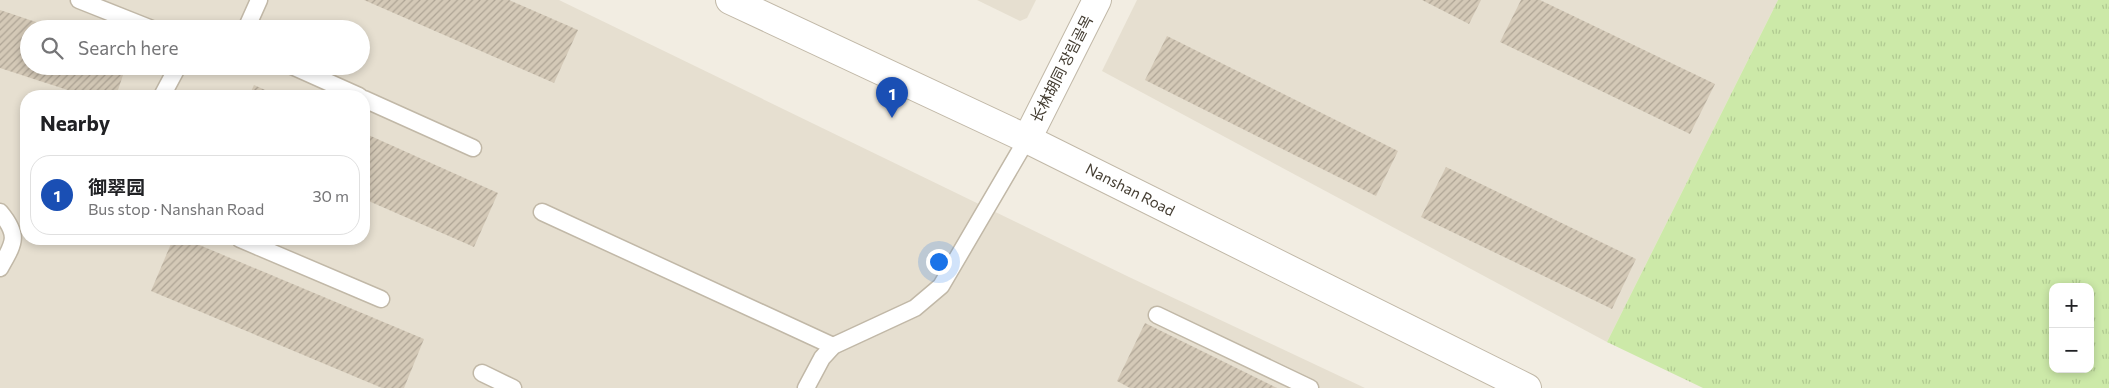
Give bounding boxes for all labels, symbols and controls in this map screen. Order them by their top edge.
street label: 长林胡同 장림골목 [1026,12,1096,125]
search box [20,20,370,75]
icon: search [38,34,66,62]
text: Search here [78,36,178,59]
pin: 1 [876,77,908,118]
text: Nearby [40,110,110,135]
street label: Nanshan Road [1083,159,1178,219]
text: 御翠园 [88,175,145,198]
text: 1 [53,186,61,205]
text: 30 m [312,186,349,205]
text: Bus stop · Nanshan Road [88,199,264,218]
your location [926,249,952,275]
map controls [2049,283,2094,373]
button: + [2049,283,2094,328]
button: − [2049,328,2094,373]

